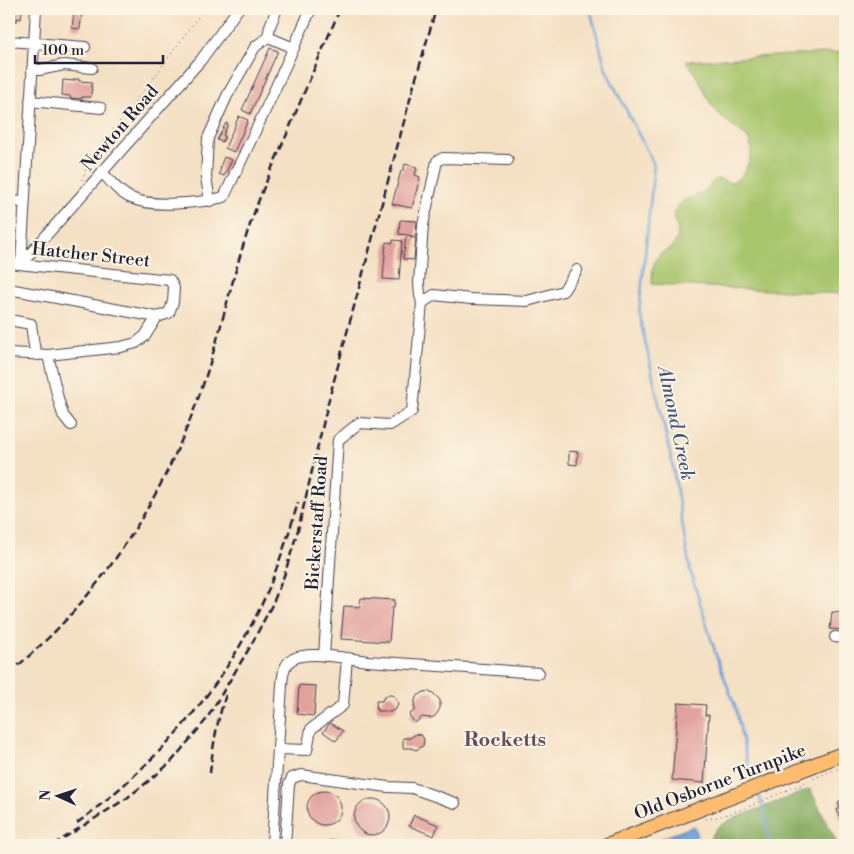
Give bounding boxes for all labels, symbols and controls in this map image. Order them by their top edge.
scale bar [35,32,162,64]
text: 100 m [42,41,84,60]
street label: Newton Road [76,79,164,176]
street label: Hatcher Street [31,237,152,273]
water label: Almond Creek [652,362,700,482]
street label: Bickerstaff Road [301,454,333,592]
district label: Rocketts [464,728,546,753]
street label: Old Osborne Turnpike [631,739,809,825]
north arrow [32,772,82,822]
text: N [37,789,55,801]

